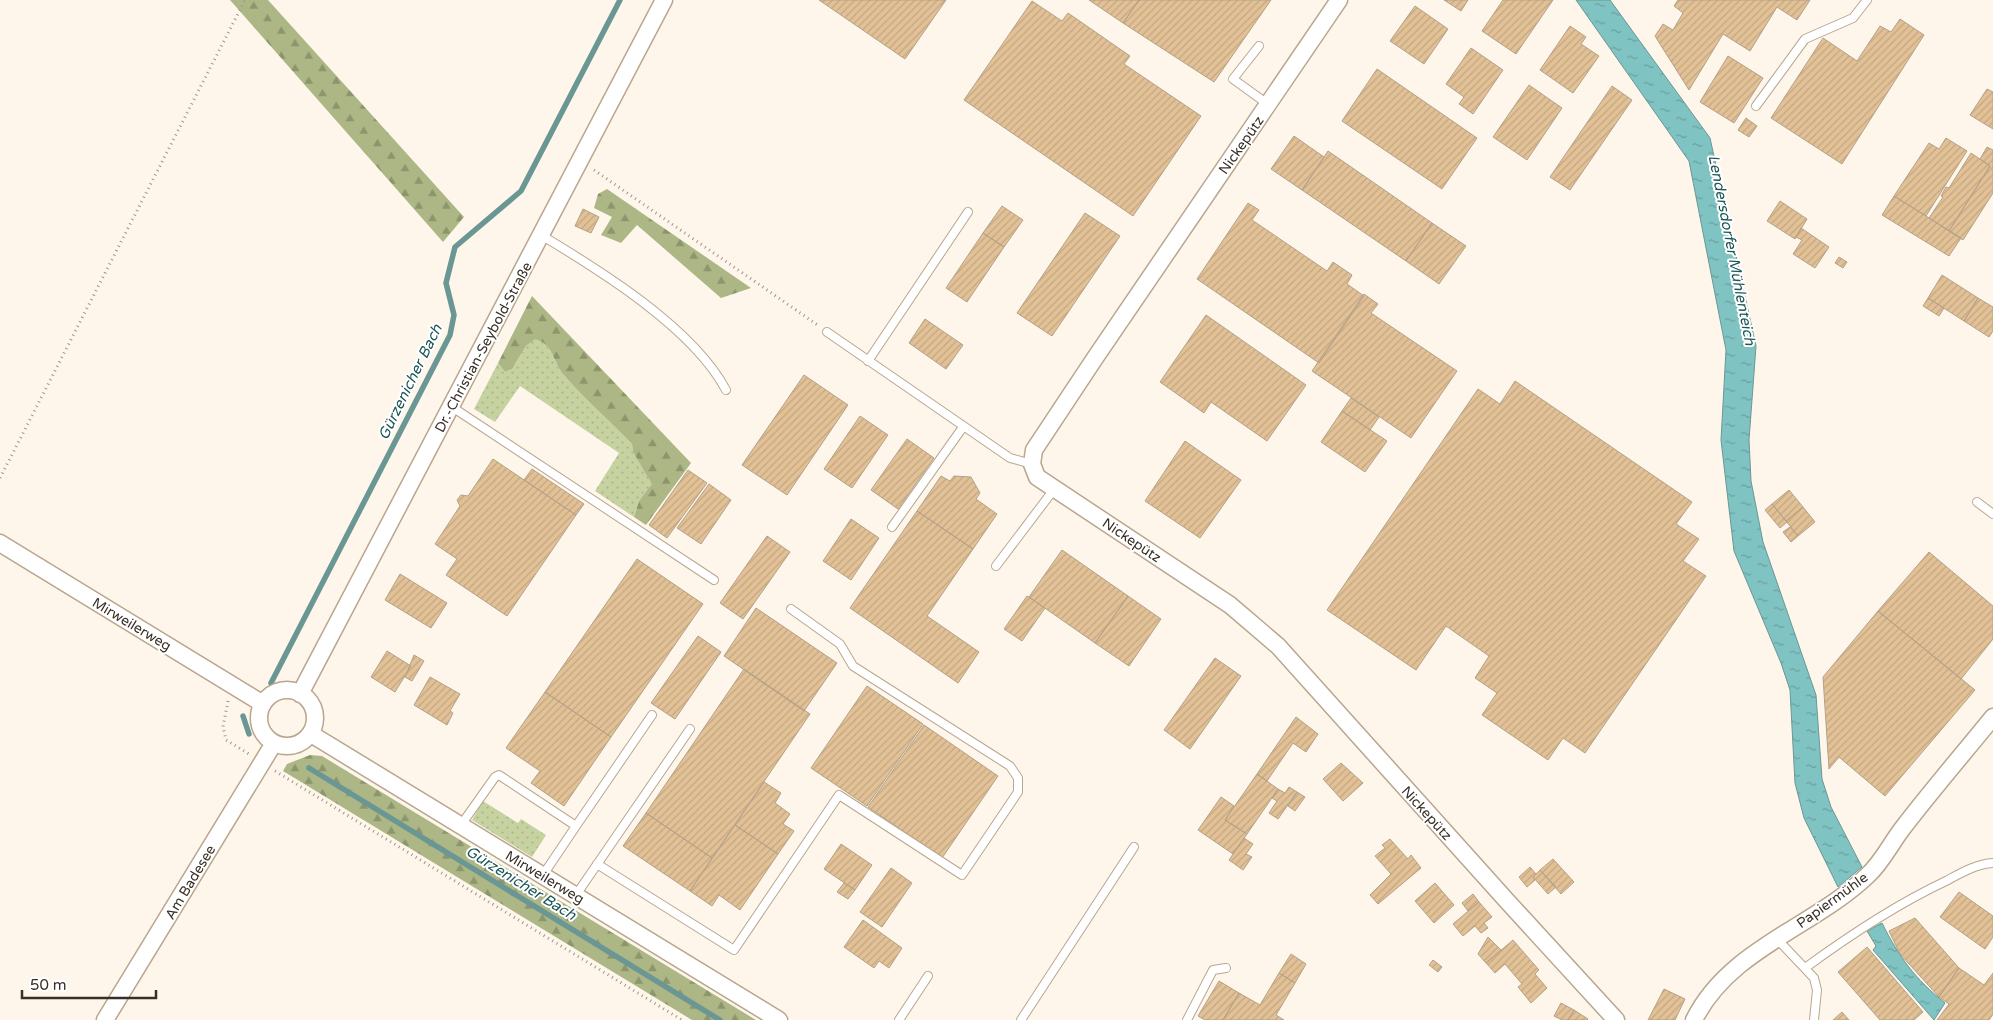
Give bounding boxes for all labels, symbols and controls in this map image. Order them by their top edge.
street label: Nickepütz [1215,113,1268,178]
water label: Lendersdorfer Mühlenteich [1705,153,1759,348]
street label: Dr.-Christian-Seybold-Straße [431,259,536,435]
water label: Gürzenicher Bach [374,321,446,443]
street label: Nickepütz [1099,515,1164,566]
street label: Mirweilerweg [89,594,174,655]
street label: Nickepütz [1398,783,1455,844]
street label: Am Badesee [162,842,219,923]
water label: Gürzenicher Bach [463,842,580,925]
street label: Mirweilerweg [502,847,587,908]
street label: Papiermühle [1793,869,1871,932]
scale bar [22,968,156,1000]
text: 50 m [30,976,67,994]

